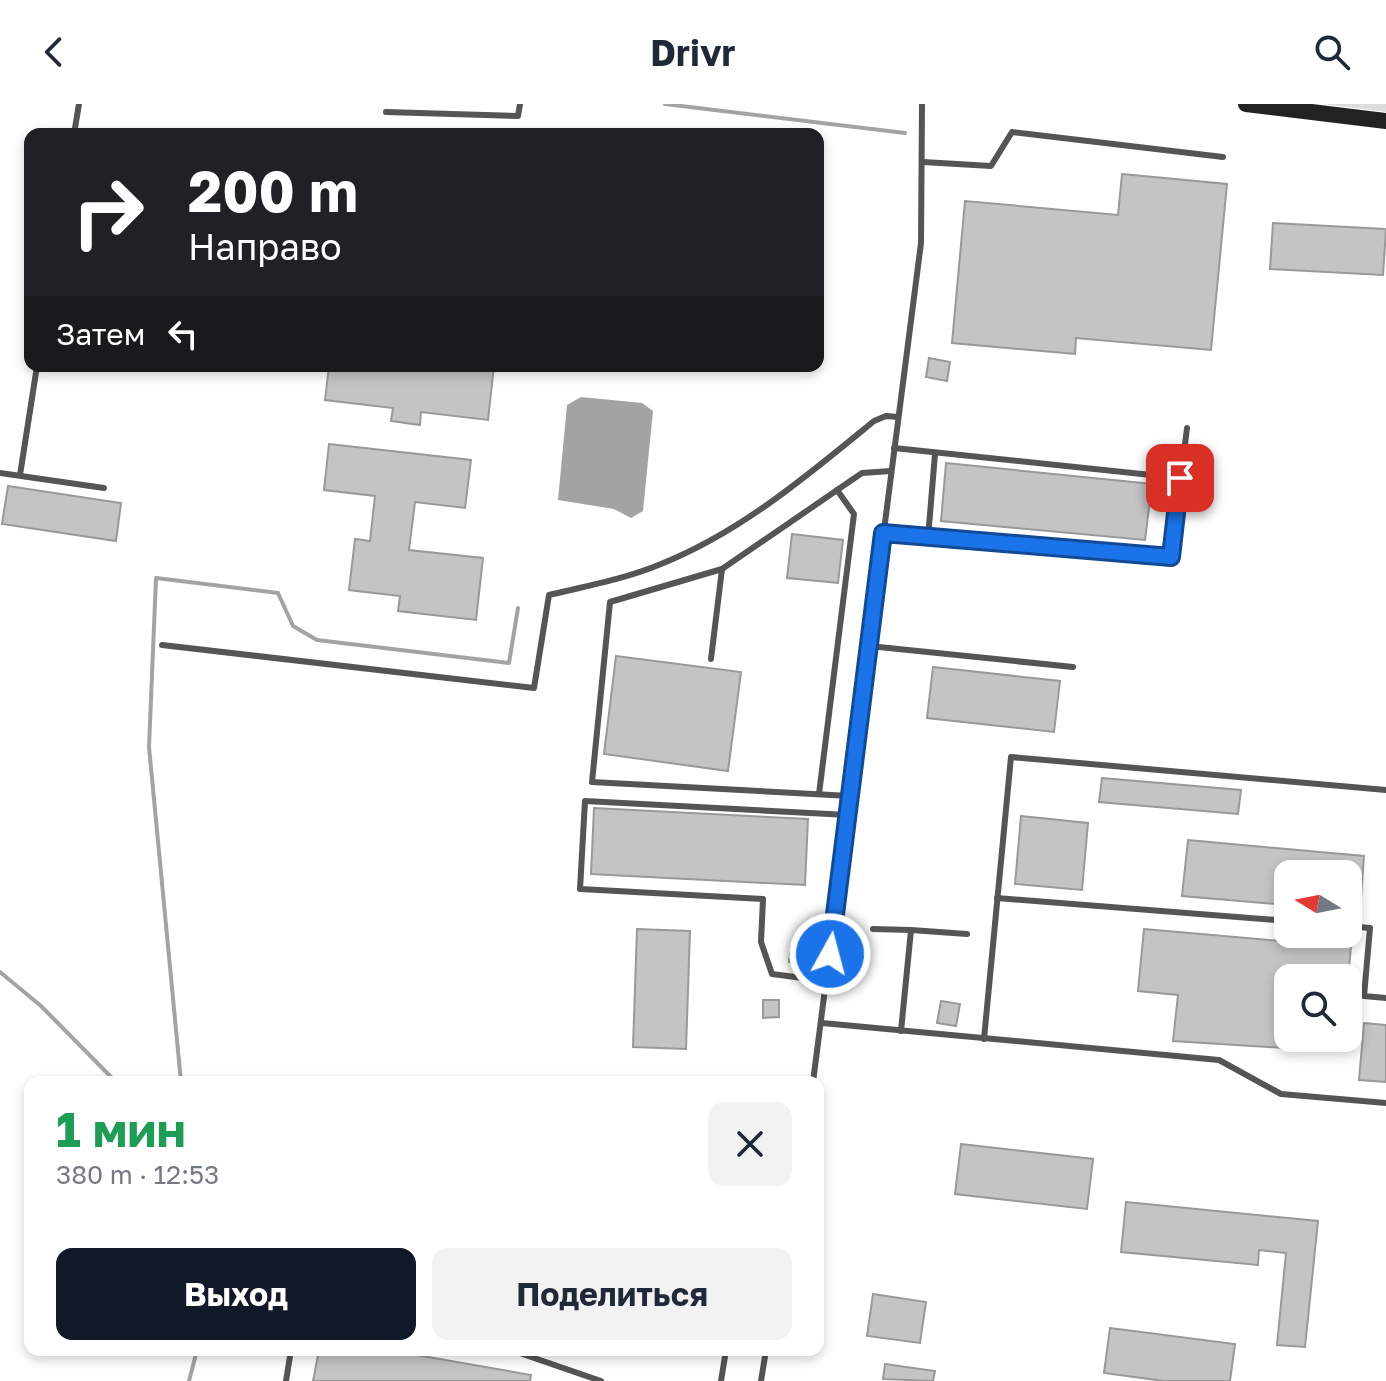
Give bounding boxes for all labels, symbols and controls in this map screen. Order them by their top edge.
icon: back [32,30,76,74]
icon: search [1310,30,1354,74]
text: Drivr [650,31,736,74]
text: 200 m [188,157,358,224]
icon: right [56,160,160,264]
text: Направо [188,225,342,268]
icon: left [161,312,205,356]
text: Затем [56,316,145,352]
pin [1146,444,1214,512]
icon: arrive [1158,456,1202,500]
north arrow [1274,860,1362,948]
map controls [1274,860,1362,1052]
position arrow [788,912,872,996]
button: search [1274,964,1362,1052]
text: 1 мин [56,1100,186,1158]
button: close [708,1102,792,1186]
text: 380 m · 12:53 [56,1159,219,1190]
button: Выход [56,1248,416,1340]
button: Поделиться [432,1248,792,1340]

